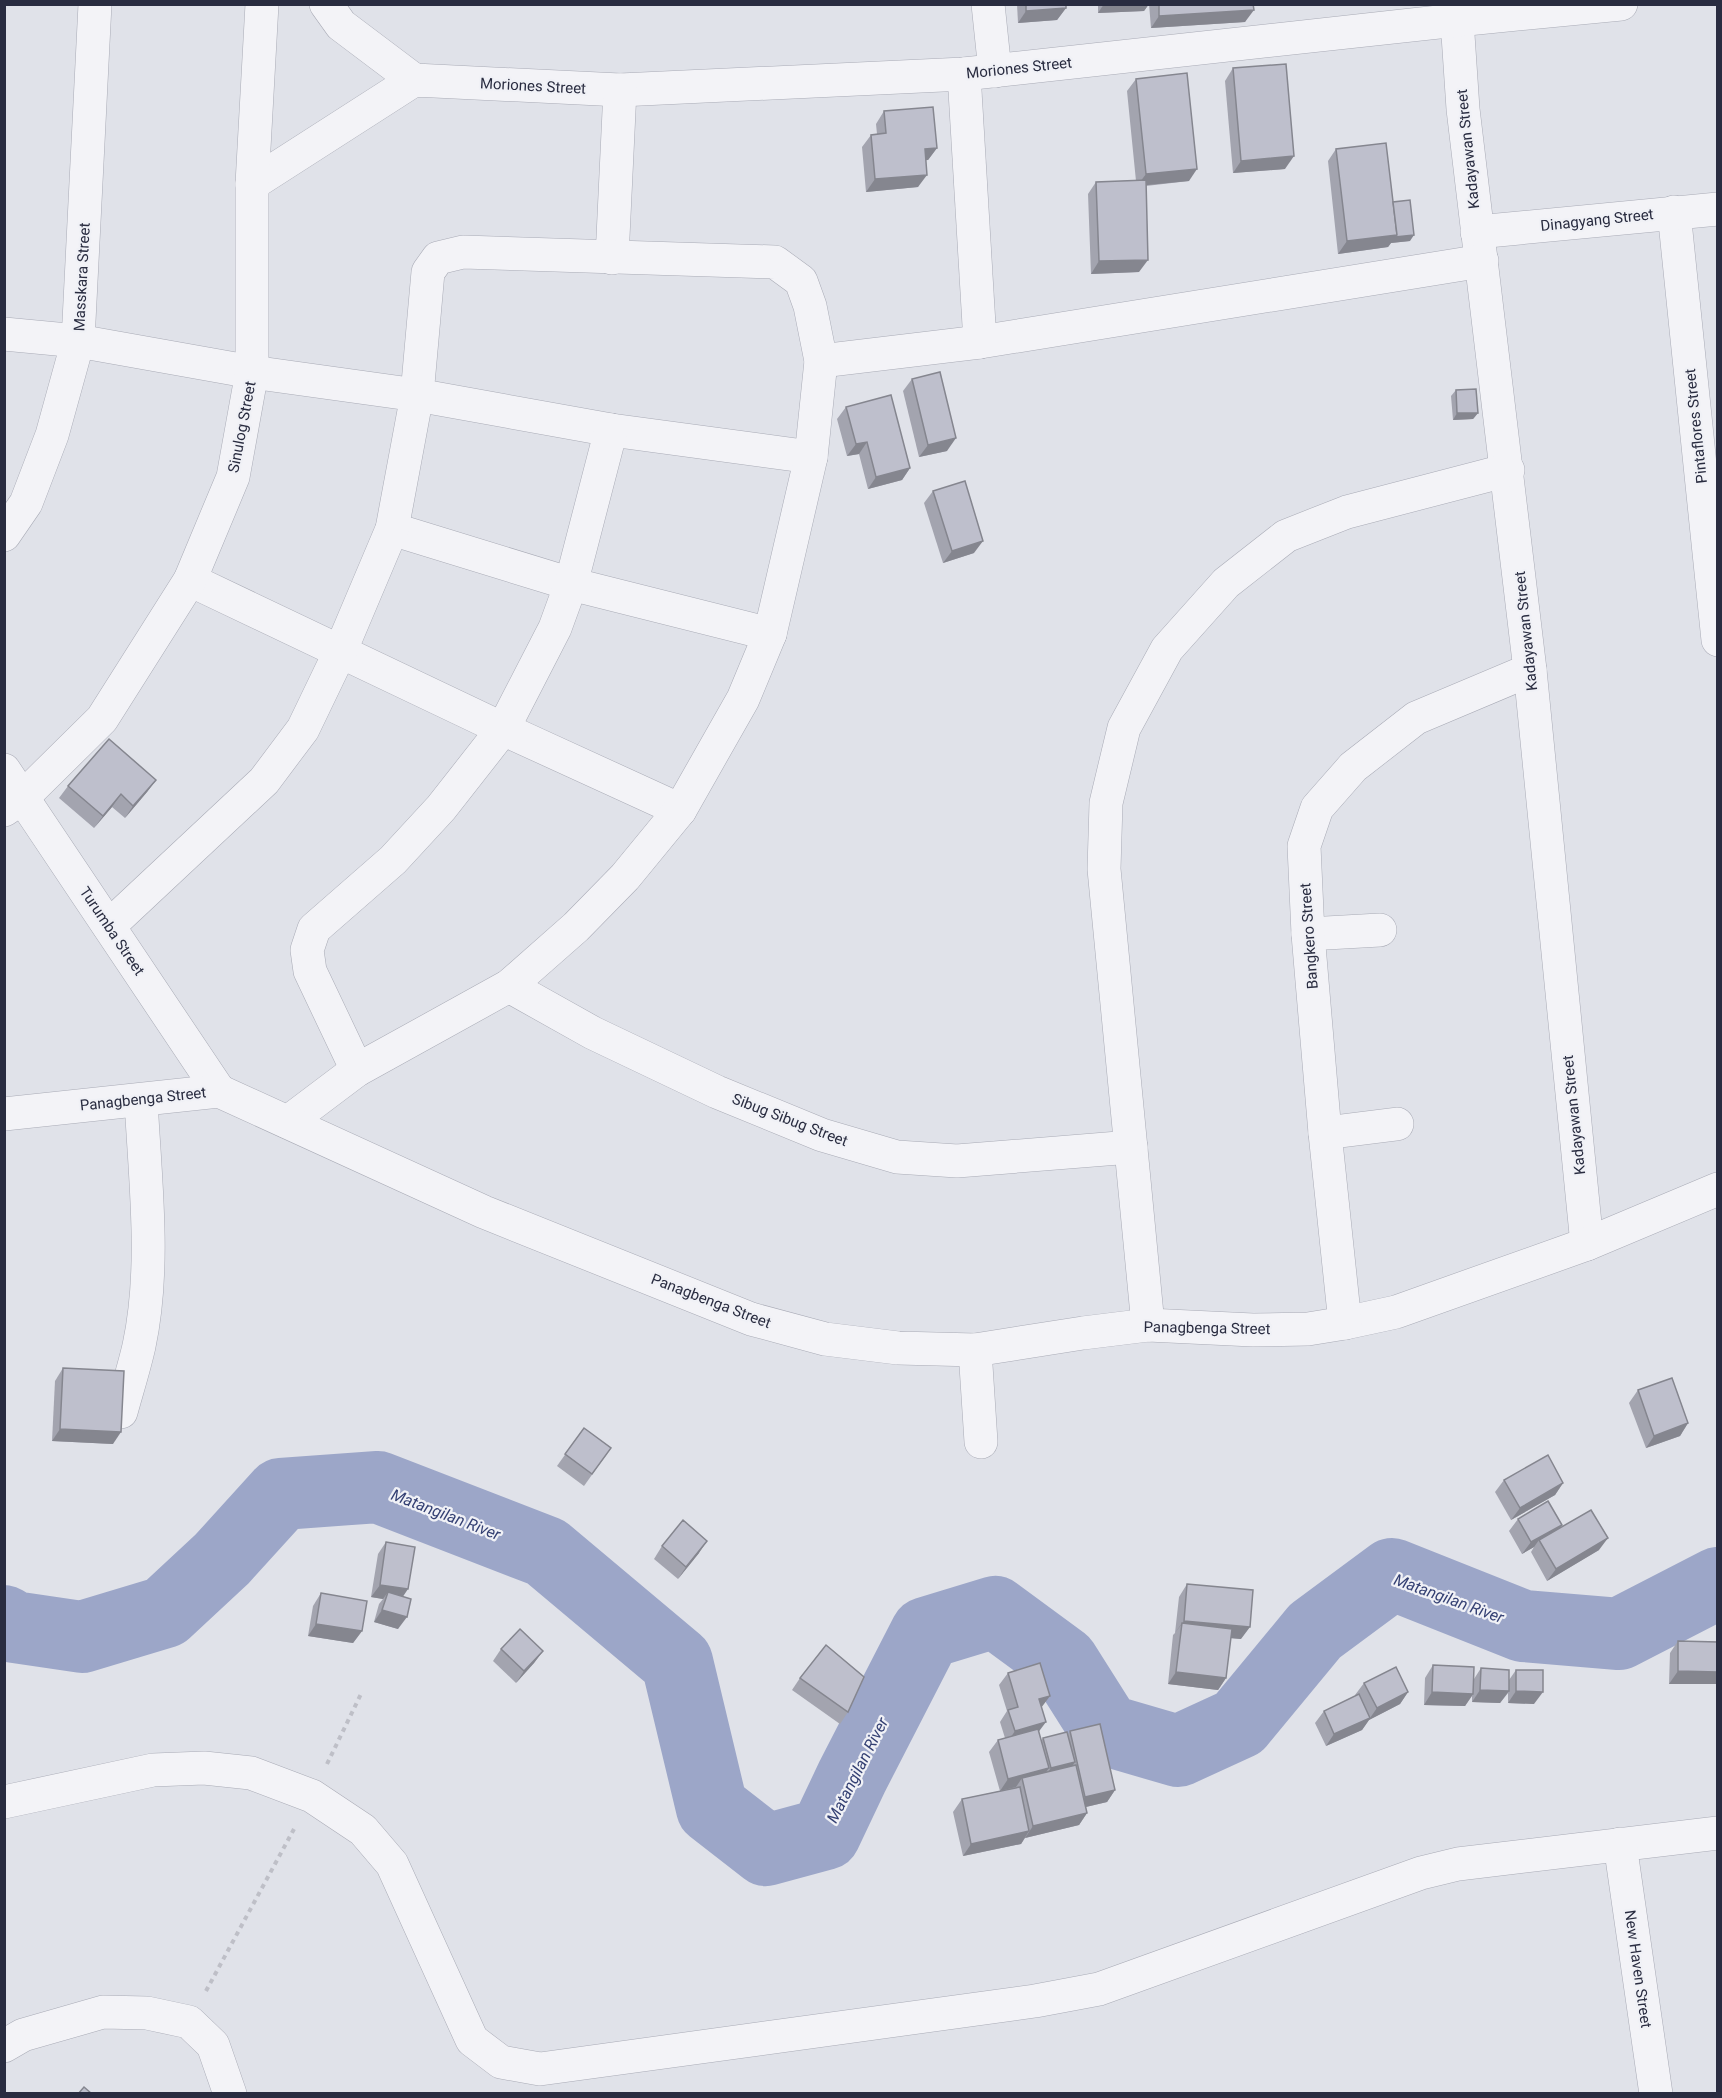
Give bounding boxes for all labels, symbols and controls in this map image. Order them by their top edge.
street label: Moriones Street [965,53,1073,83]
street label: Moriones Street [479,74,587,98]
street label: Kadayawan Street [1453,88,1483,210]
street label: Dinagyang Street [1540,205,1654,235]
street label: Masskara Street [70,222,94,332]
street label: Pintaflores Street [1681,368,1711,484]
street label: Sinulog Street [224,380,260,474]
street label: Kadayawan Street [1511,570,1541,692]
street label: Bangkero Street [1296,882,1322,990]
street label: Turumba Street [76,883,148,979]
street label: Kadayawan Street [1559,1054,1589,1176]
street label: Panagbenga Street [79,1083,207,1115]
street label: Sibug Sibug Street [730,1090,850,1150]
street label: Panagbenga Street [649,1270,774,1332]
street label: Panagbenga Street [1143,1318,1271,1338]
water label: Matangilan River [388,1485,504,1544]
water label: Matangilan River [1391,1570,1507,1627]
water label: Matangilan River [823,1714,892,1826]
street label: New Haven Street [1621,1909,1655,2029]

